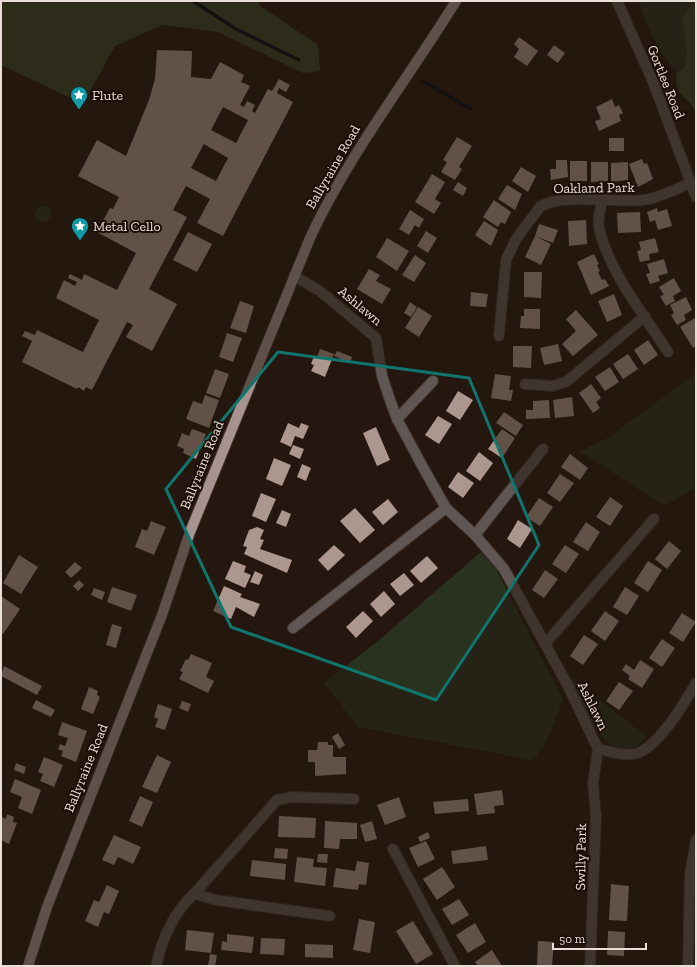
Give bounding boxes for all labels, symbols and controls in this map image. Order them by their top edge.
street label: Gortlee Road [643,43,689,122]
place icon: Flute [69,85,89,110]
place label: Flute [92,87,124,104]
street label: Ballyraine Road [302,122,364,212]
street label: Oakland Park [553,179,636,197]
place icon: Metal Cello [70,216,90,241]
place label: Metal Cello [93,218,161,235]
street label: Ashlawn [335,283,385,329]
street label: Ballyraine Road [176,418,228,512]
street label: Ashlawn [574,679,612,733]
street label: Ballyraine Road [60,721,112,815]
street label: Swilly Park [572,823,590,891]
scale bar [553,925,646,951]
text: 50 m [559,932,586,946]

